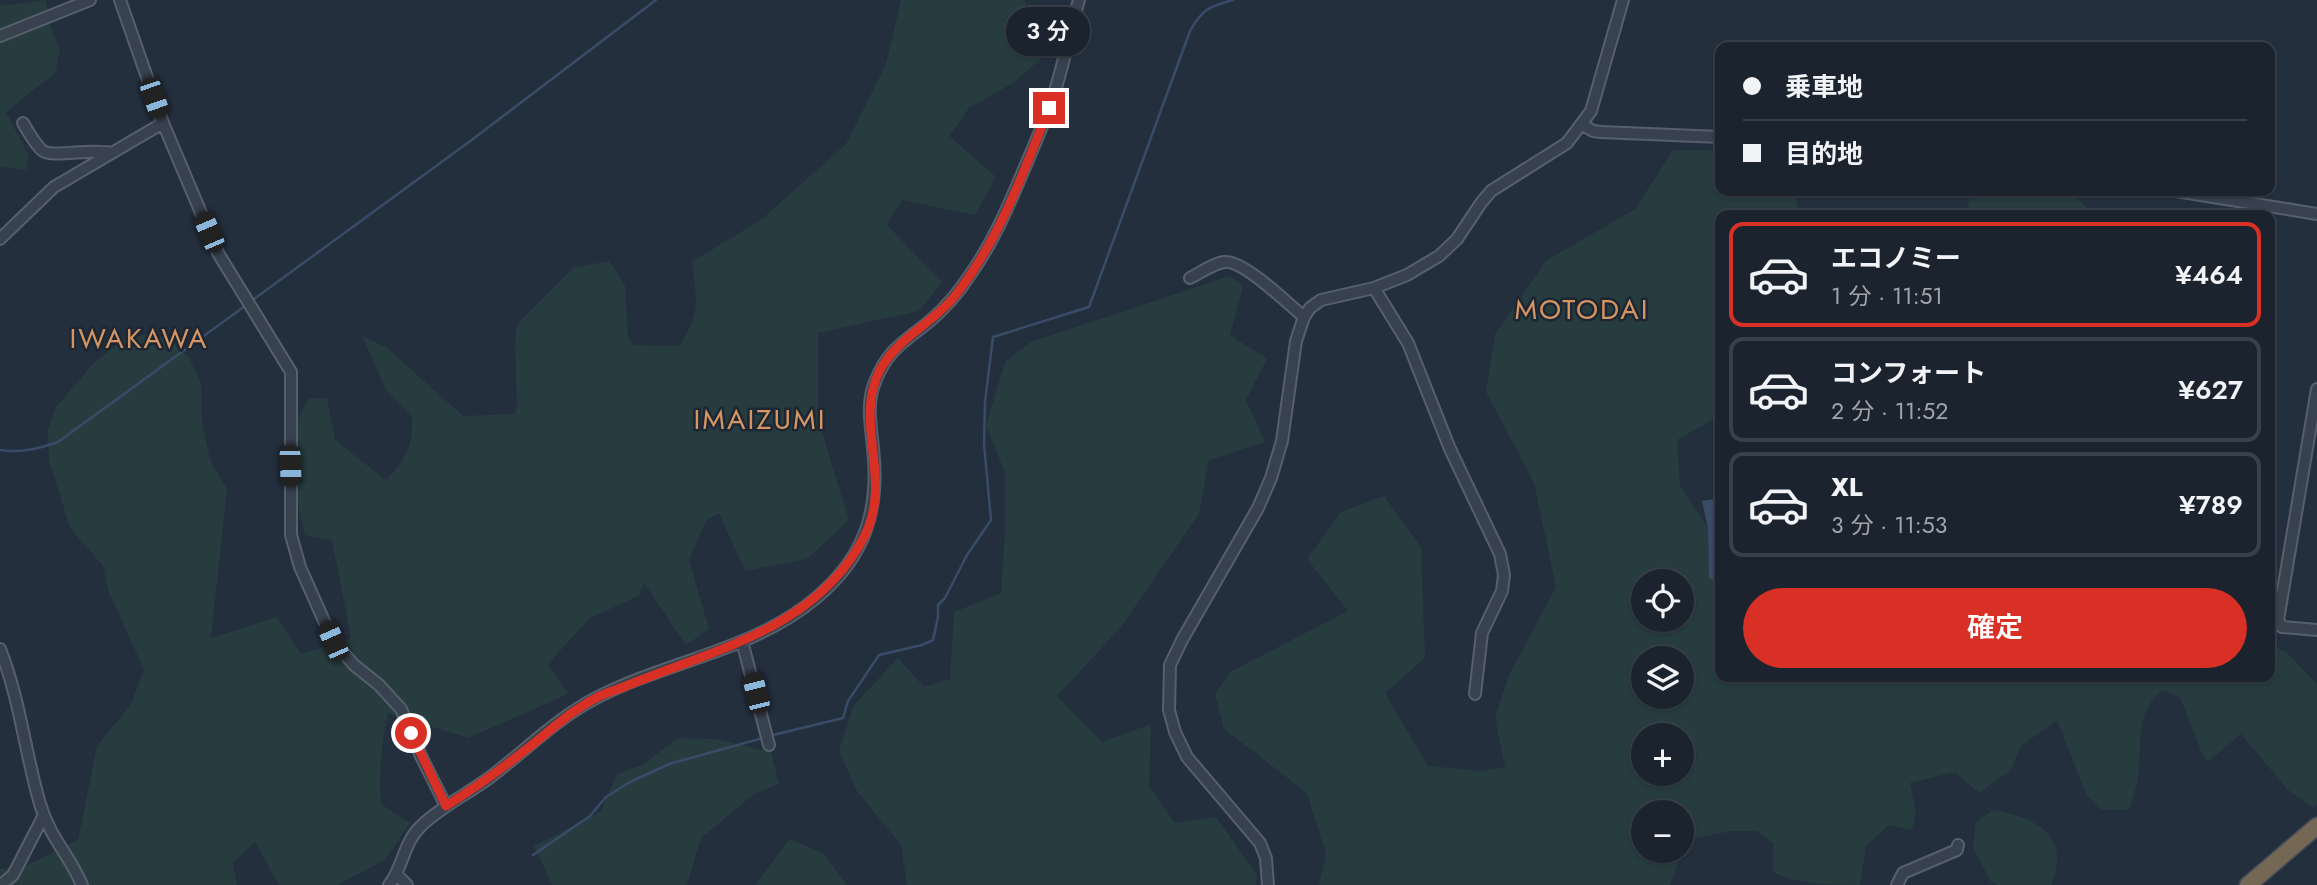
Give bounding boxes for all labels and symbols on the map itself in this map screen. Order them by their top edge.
callout: 3 分 [1007,7,1091,56]
car [138,75,171,121]
route end [1033,92,1065,124]
car [192,209,227,255]
district label: MOTODAI [1514,289,1650,330]
district label: IWAKAWA [69,318,209,359]
district label: IMAIZUMI [693,399,827,440]
car [279,445,302,487]
car [315,618,352,664]
car [741,670,772,716]
route start [395,717,427,749]

